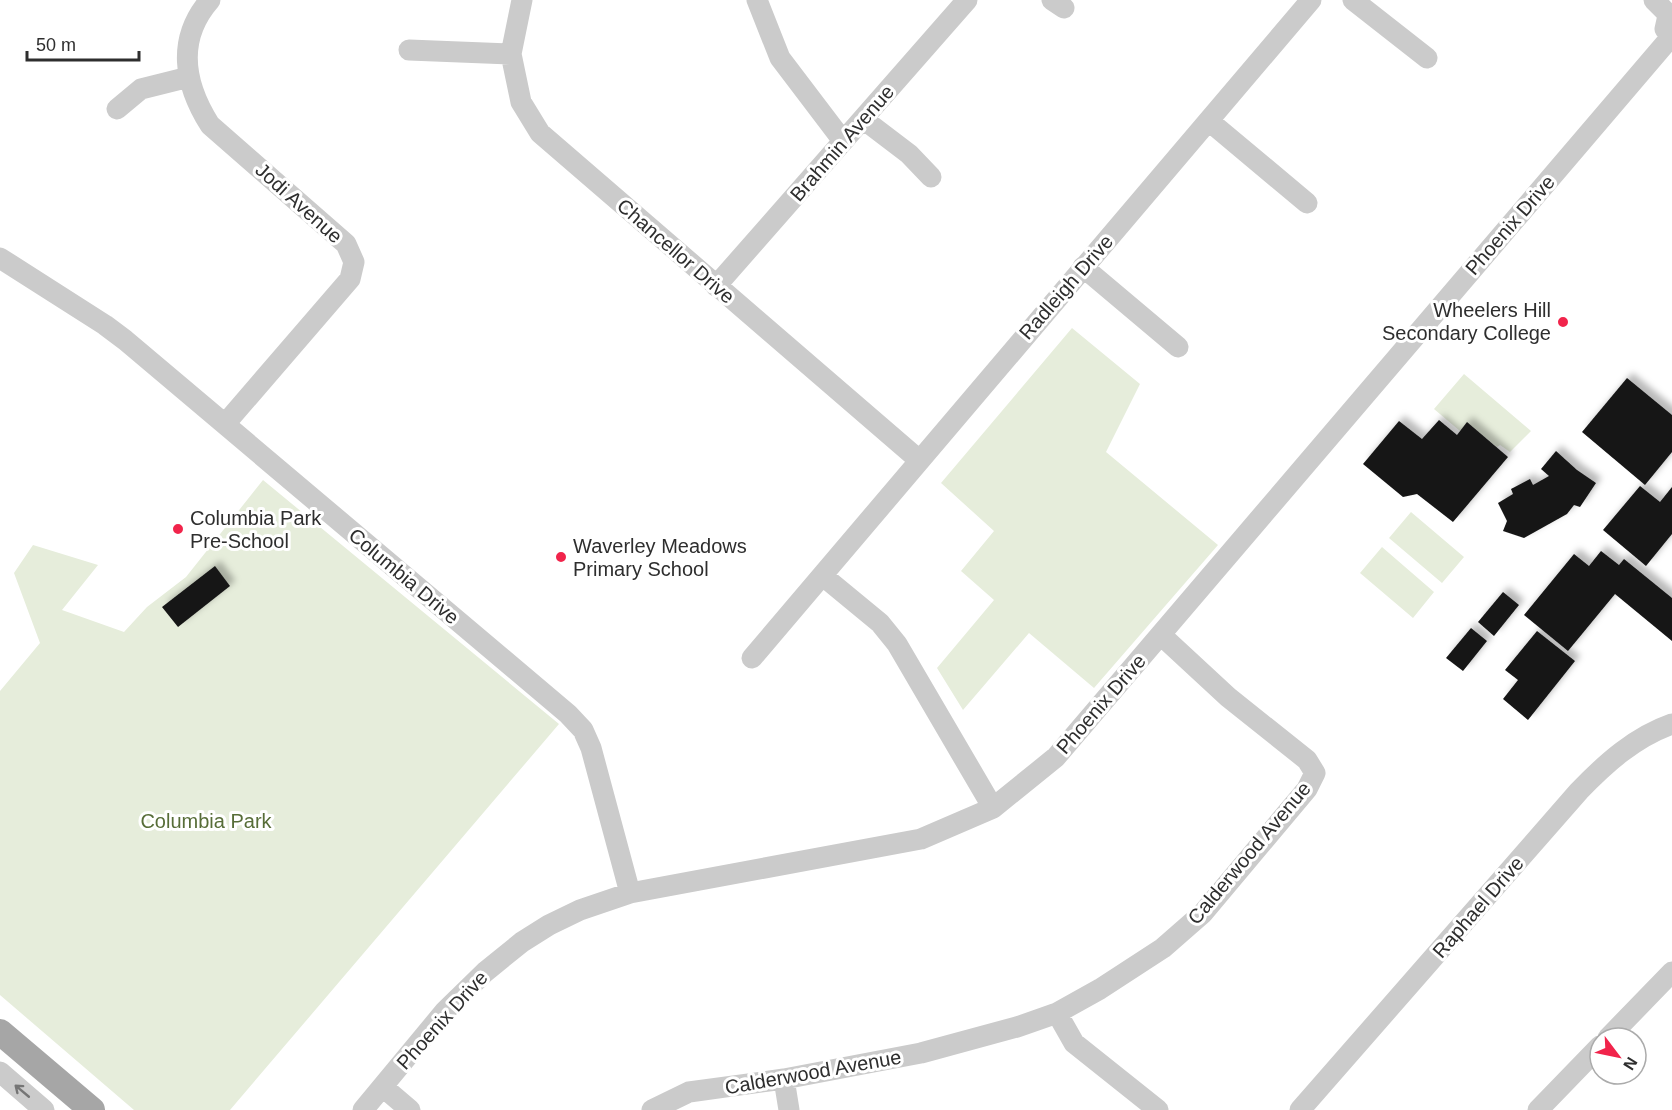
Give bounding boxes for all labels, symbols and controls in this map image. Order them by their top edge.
scale bar [27,24,140,62]
text: 50 m [36,35,76,55]
street label: Brahmin Avenue [786,81,898,205]
street label: Jodi Avenue [251,158,347,248]
street label: Phoenix Drive [1461,171,1559,279]
street label: Chancellor Drive [613,194,739,308]
street label: Radleigh Drive [1015,230,1117,344]
place label: Wheelers Hill Secondary College [1382,299,1551,344]
marker: Wheelers Hill Secondary College [1556,315,1570,329]
place label: Columbia Park Pre-School [190,507,322,552]
marker: Columbia Park Pre-School [171,522,185,536]
street label: Columbia Drive [345,524,463,628]
place label: Waverley Meadows Primary School [573,535,747,580]
marker: Waverley Meadows Primary School [554,550,568,564]
street label: Phoenix Drive [1052,650,1150,758]
street label: Calderwood Avenue [1183,778,1315,928]
park label: Columbia Park [140,810,273,832]
street label: Raphael Drive [1428,852,1528,962]
street label: Phoenix Drive [392,966,492,1074]
north arrow [1588,1026,1648,1086]
street label: Calderwood Avenue [723,1046,903,1098]
text: N [1620,1054,1641,1073]
one-way arrow [15,1084,30,1098]

